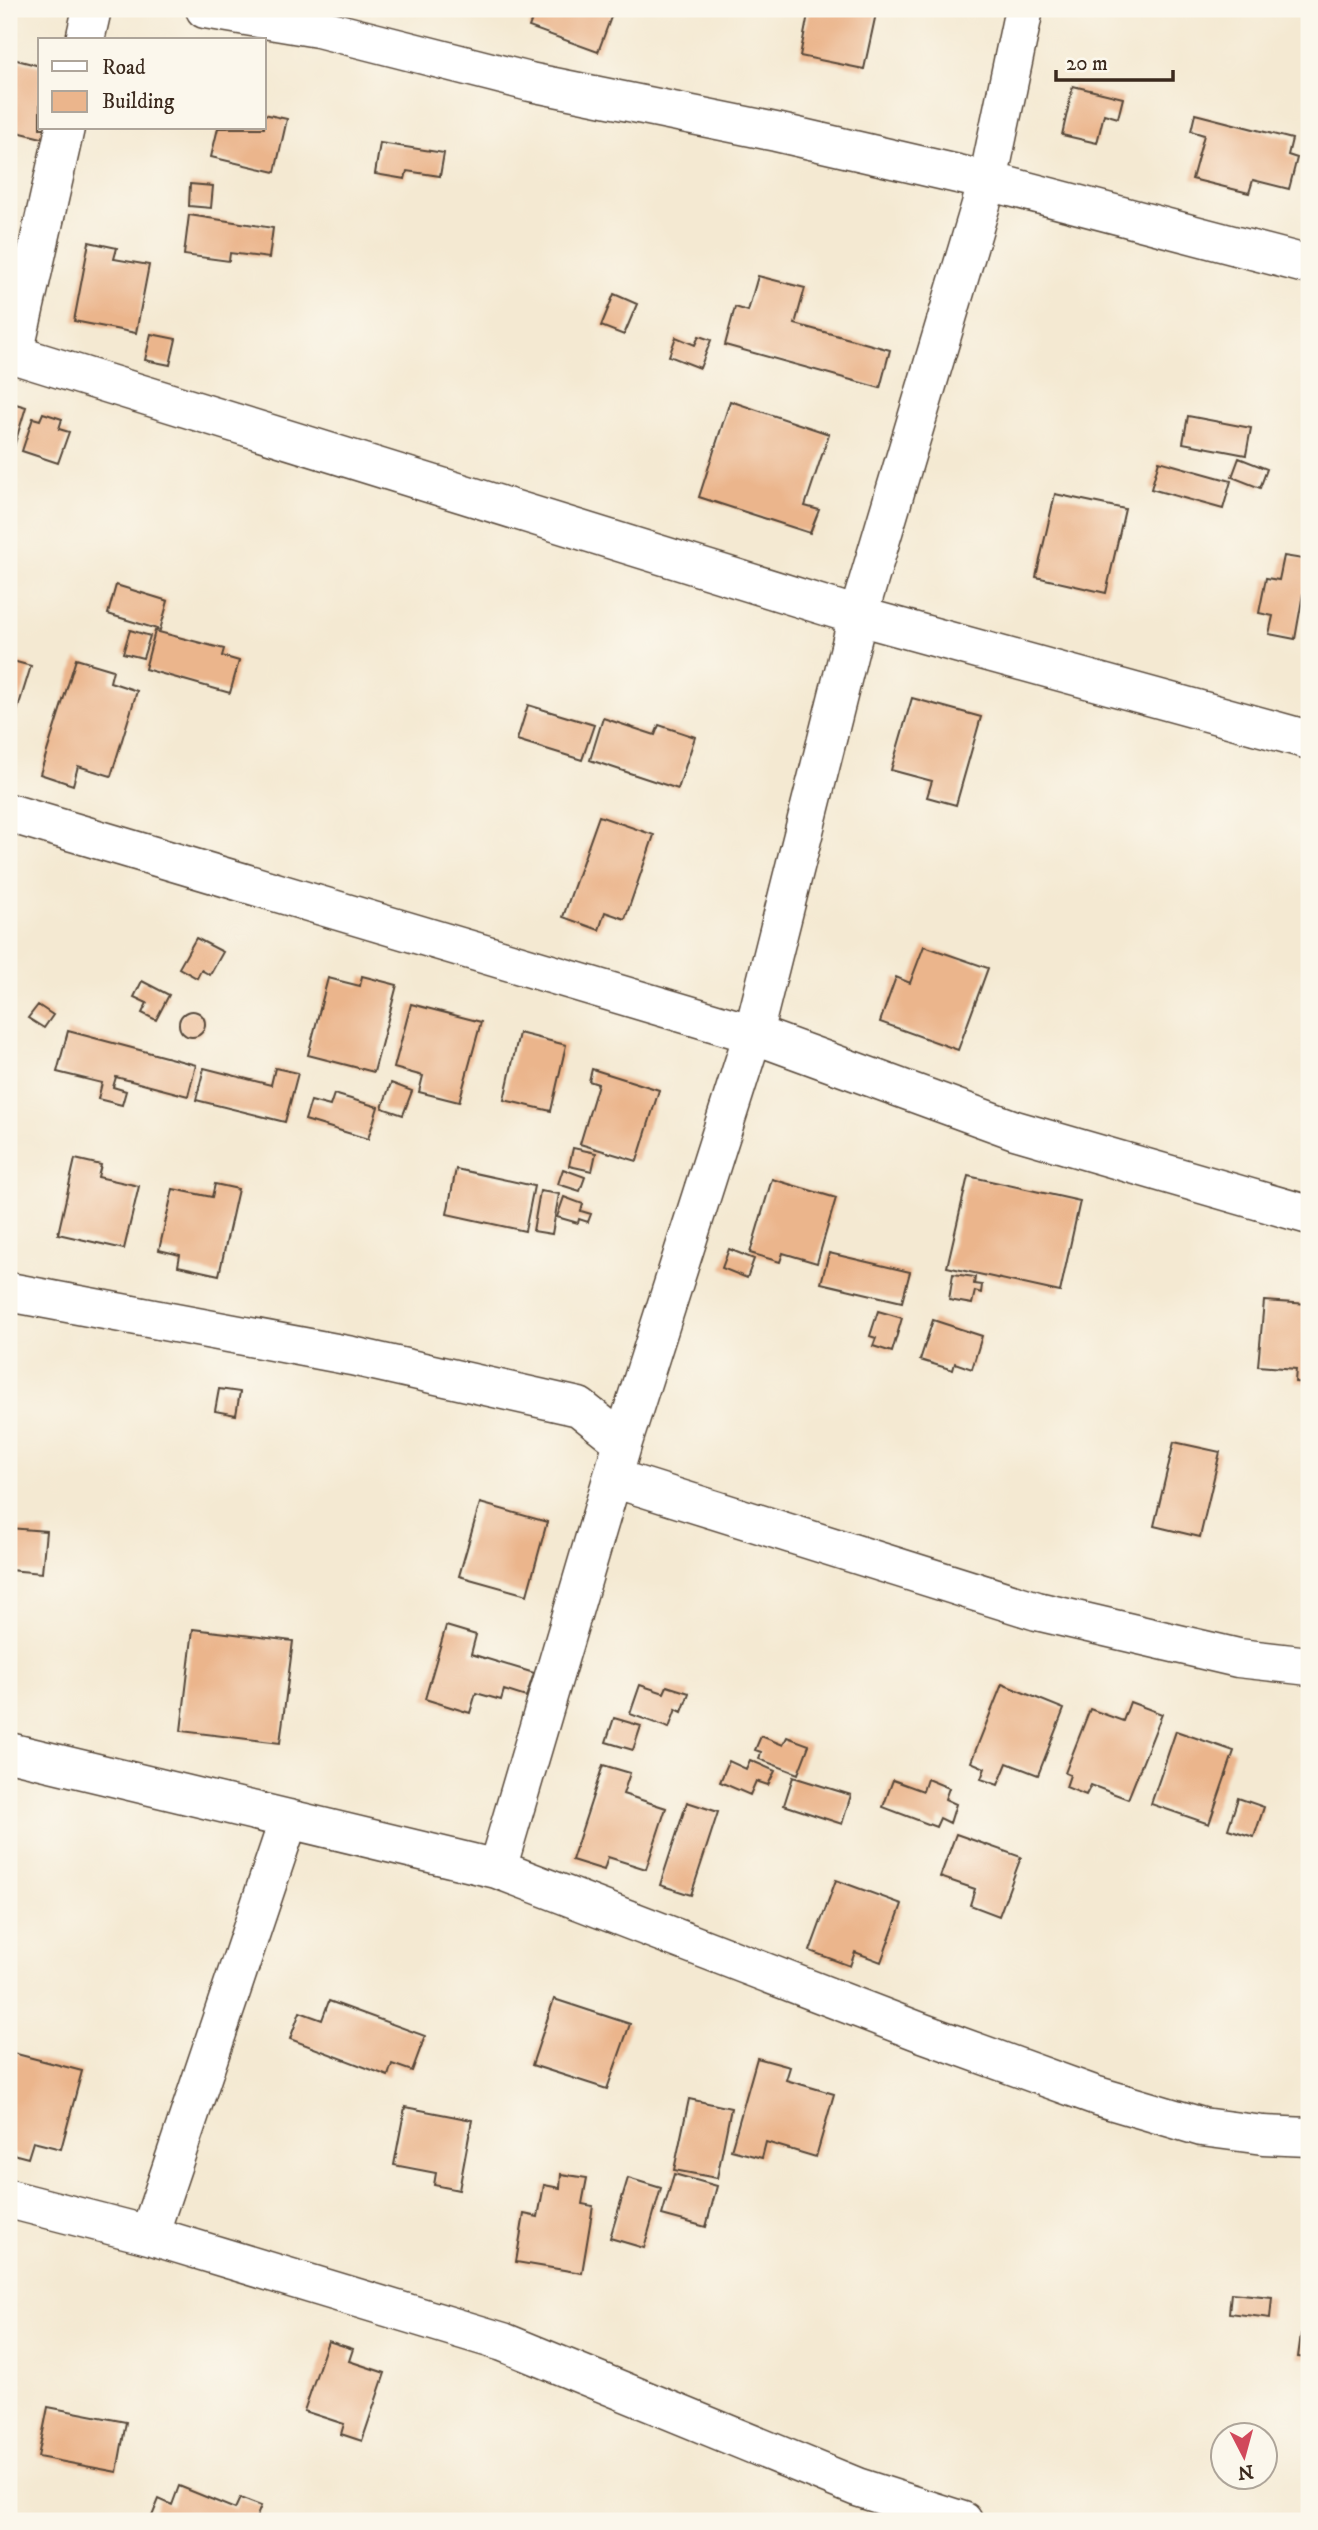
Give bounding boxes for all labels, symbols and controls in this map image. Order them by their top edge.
legend [38,38,266,130]
scale bar [1056,38,1173,82]
text: 20 m [1066,51,1108,77]
text: Road [102,55,146,81]
text: Building [102,89,175,115]
north arrow [1210,2422,1280,2492]
text: N [1236,2459,1255,2484]

